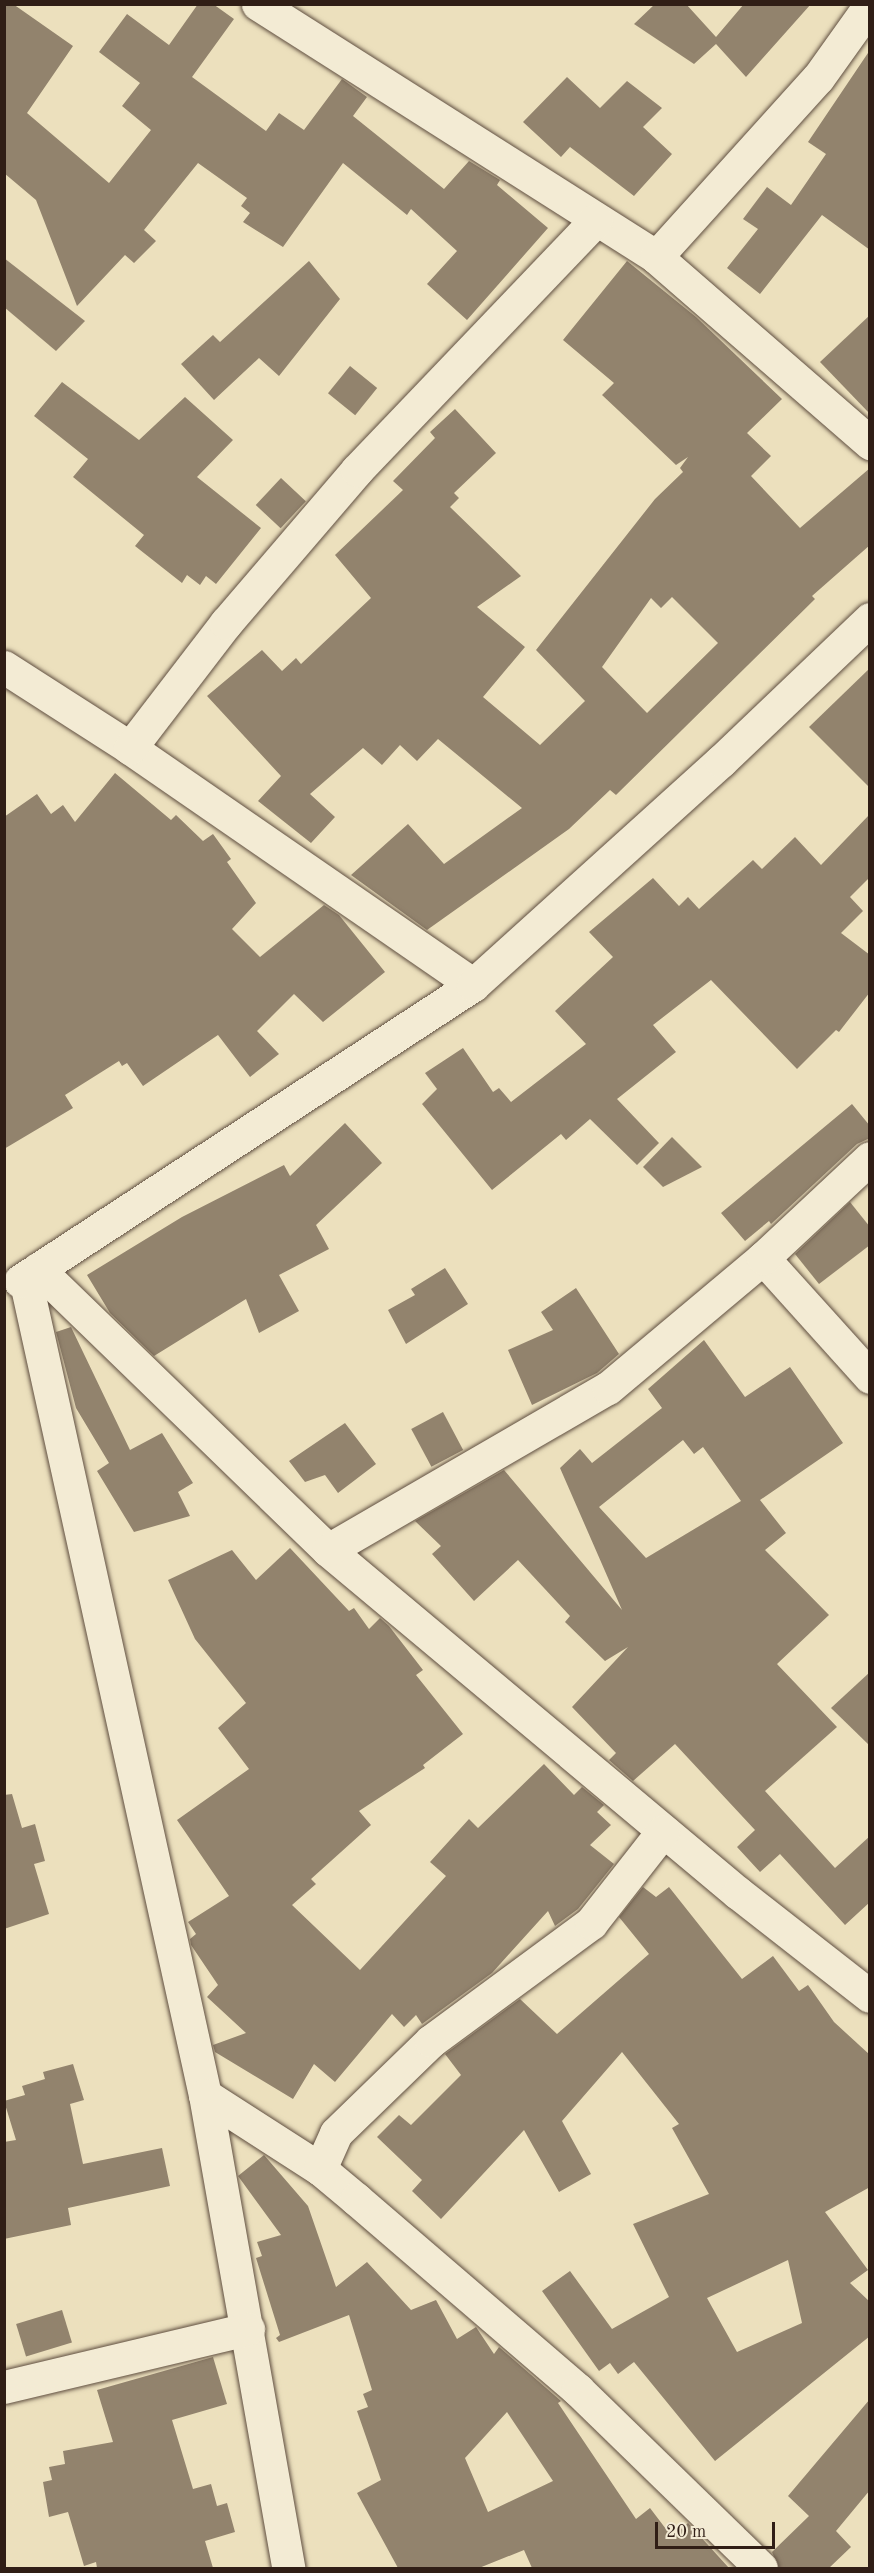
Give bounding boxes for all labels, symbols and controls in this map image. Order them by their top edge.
scale bar [658,2510,778,2548]
text: 20 m [666,2523,706,2541]

